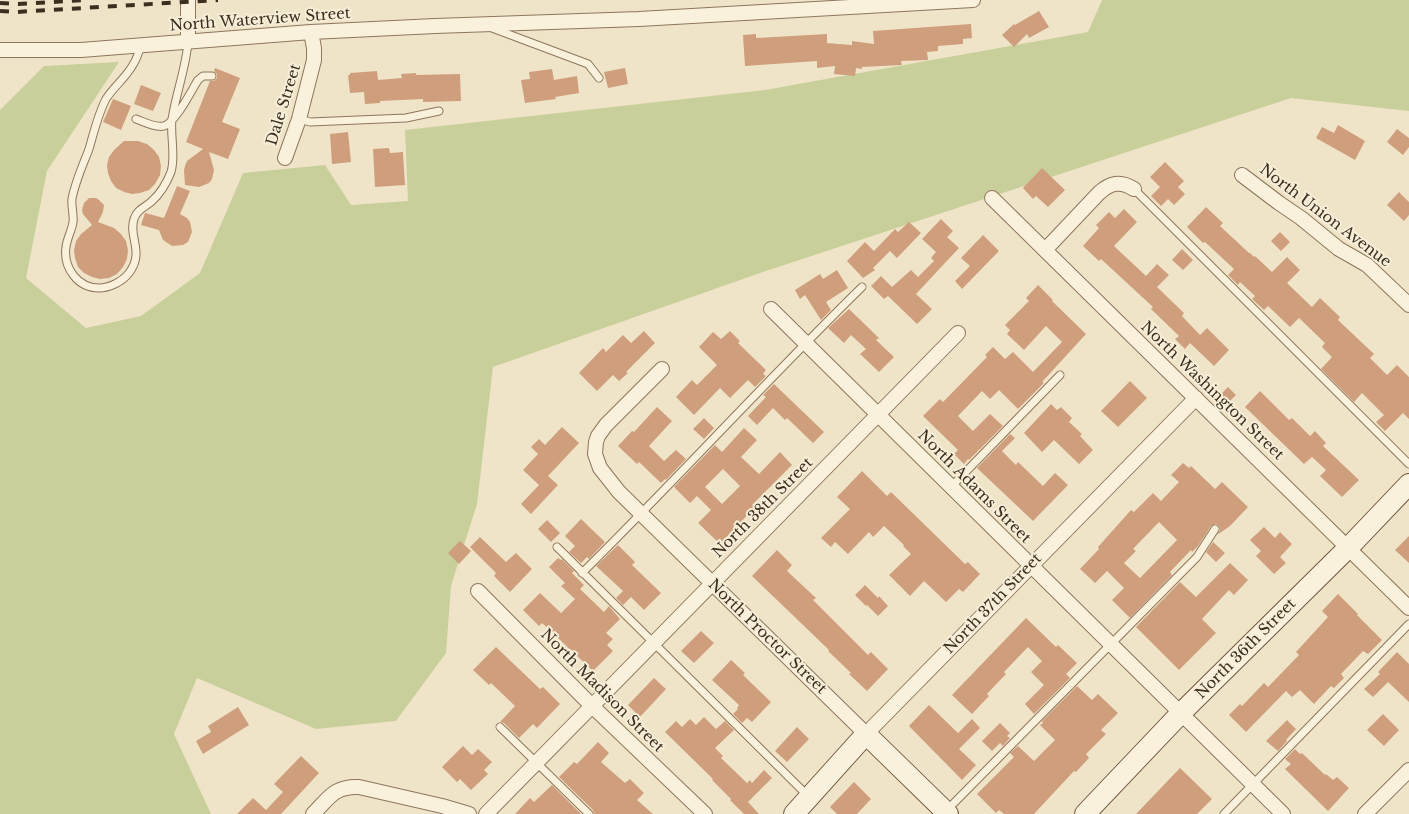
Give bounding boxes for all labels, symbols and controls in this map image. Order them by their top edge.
street label: North Waterview Street [169,5,351,35]
street label: Dale Street [263,62,305,148]
street label: North Union Avenue [1256,161,1394,271]
street label: North Washington Street [1137,318,1287,464]
street label: North Adams Street [914,427,1034,547]
street label: North 38th Street [709,454,817,562]
street label: North 37th Street [941,550,1045,658]
street label: North Proctor Street [704,576,830,698]
street label: North 36th Street [1192,595,1300,703]
street label: North Madison Street [537,626,667,756]

